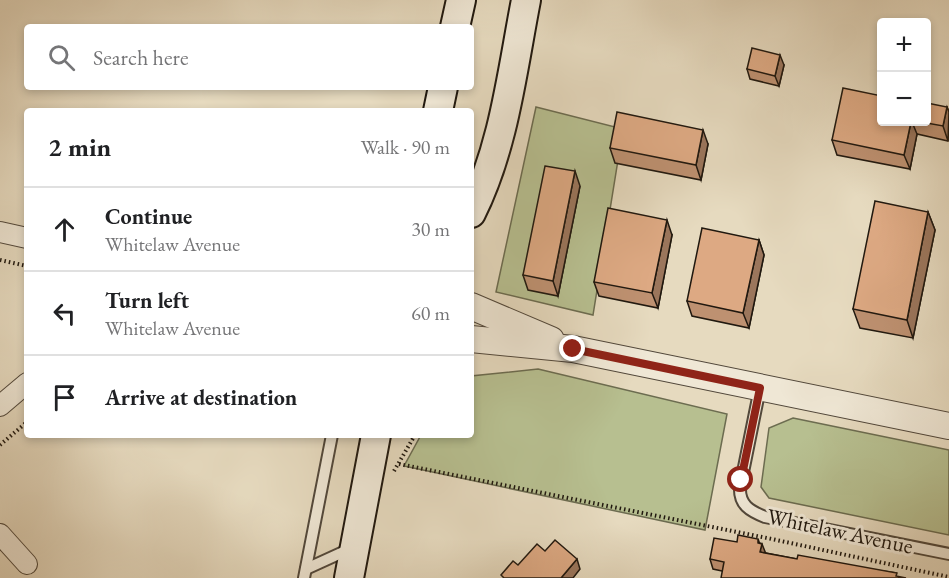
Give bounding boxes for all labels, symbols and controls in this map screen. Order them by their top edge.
map controls [877,18,931,126]
button: + [877,18,931,72]
search box [24,24,474,90]
icon: search [45,41,78,74]
text: Search here [93,43,188,72]
button: − [877,72,931,126]
text: 2 min [48,130,111,164]
text: Walk · 90 m [361,134,450,160]
text: Continue [105,202,192,231]
icon: ahead [48,213,81,246]
text: 30 m [411,216,450,242]
text: Whitelaw Avenue [105,231,240,257]
text: Turn left [105,286,189,315]
icon: left [48,297,81,330]
text: 60 m [411,300,450,326]
text: Whitelaw Avenue [105,315,240,341]
route end [559,335,585,361]
icon: arrive [48,381,81,414]
text: Arrive at destination [105,383,297,412]
route start [727,466,753,492]
street label: Whitelaw Avenue [764,501,916,561]

